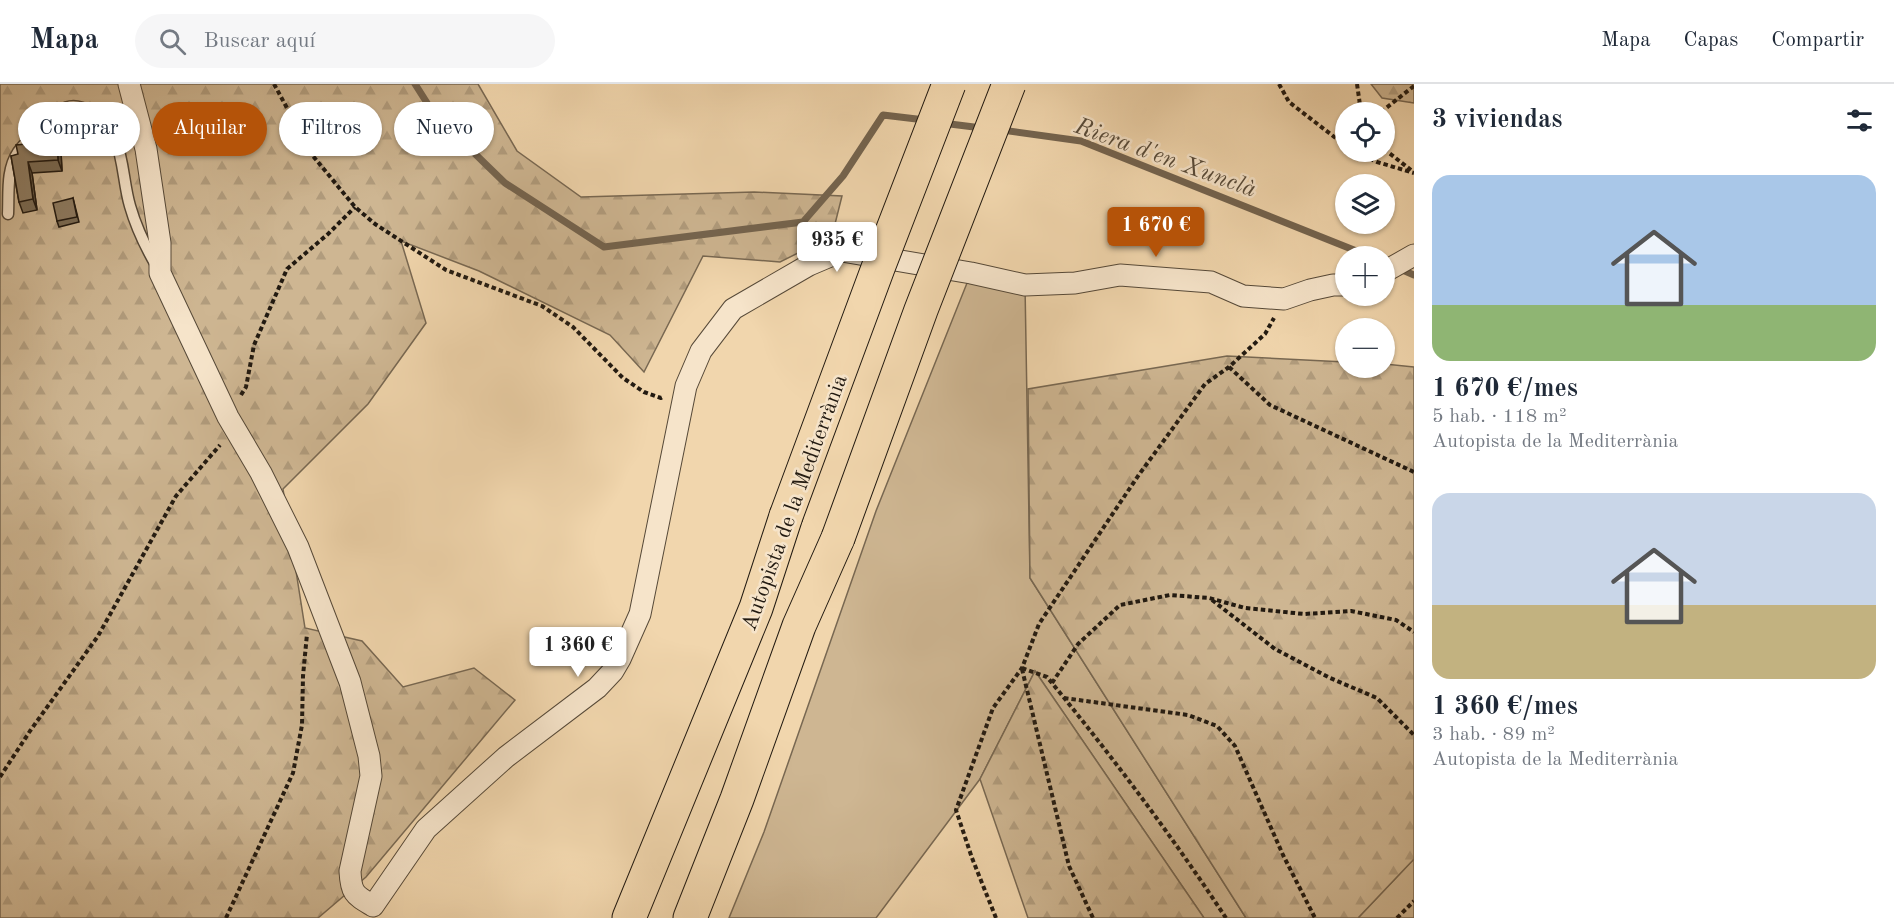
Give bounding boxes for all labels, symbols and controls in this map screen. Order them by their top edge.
search box [135,14,555,68]
icon: search [156,25,189,58]
text: Mapa [30,27,99,55]
text: Buscar aquí [204,30,315,52]
text: Mapa [1601,30,1651,51]
text: Capas [1684,30,1738,51]
text: Compartir [1771,30,1864,51]
chip: Comprar [18,102,140,156]
chip: Alquilar [152,102,267,156]
chip: Filtros [279,102,382,156]
chip: Nuevo [394,102,494,156]
map controls [1335,102,1395,378]
button: locate [1335,102,1395,162]
icon: filters [1843,104,1876,137]
text: 3 viviendas [1432,107,1562,133]
water label: Riera d'en Xunclà [1070,115,1259,203]
button: layers [1335,174,1395,234]
pin: 1 670 € [1101,207,1211,258]
icon: home [1600,214,1708,322]
text: 1 670 € [1121,216,1191,236]
pin: 935 € [795,222,879,273]
text: 935 € [811,231,863,251]
button: + [1335,246,1395,306]
button: − [1335,318,1395,378]
street label: Autopista de la Mediterrània [738,372,852,634]
text: 1 670 €/mes [1432,376,1578,402]
text: 5 hab. · 118 m² [1432,407,1566,427]
text: Autopista de la Mediterrània [1432,432,1678,452]
icon: home [1600,532,1708,640]
pin: 1 360 € [523,627,633,678]
text: 1 360 € [543,636,613,656]
text: 1 360 €/mes [1432,694,1578,720]
text: 3 hab. · 89 m² [1432,725,1555,745]
text: Autopista de la Mediterrània [1432,750,1678,770]

